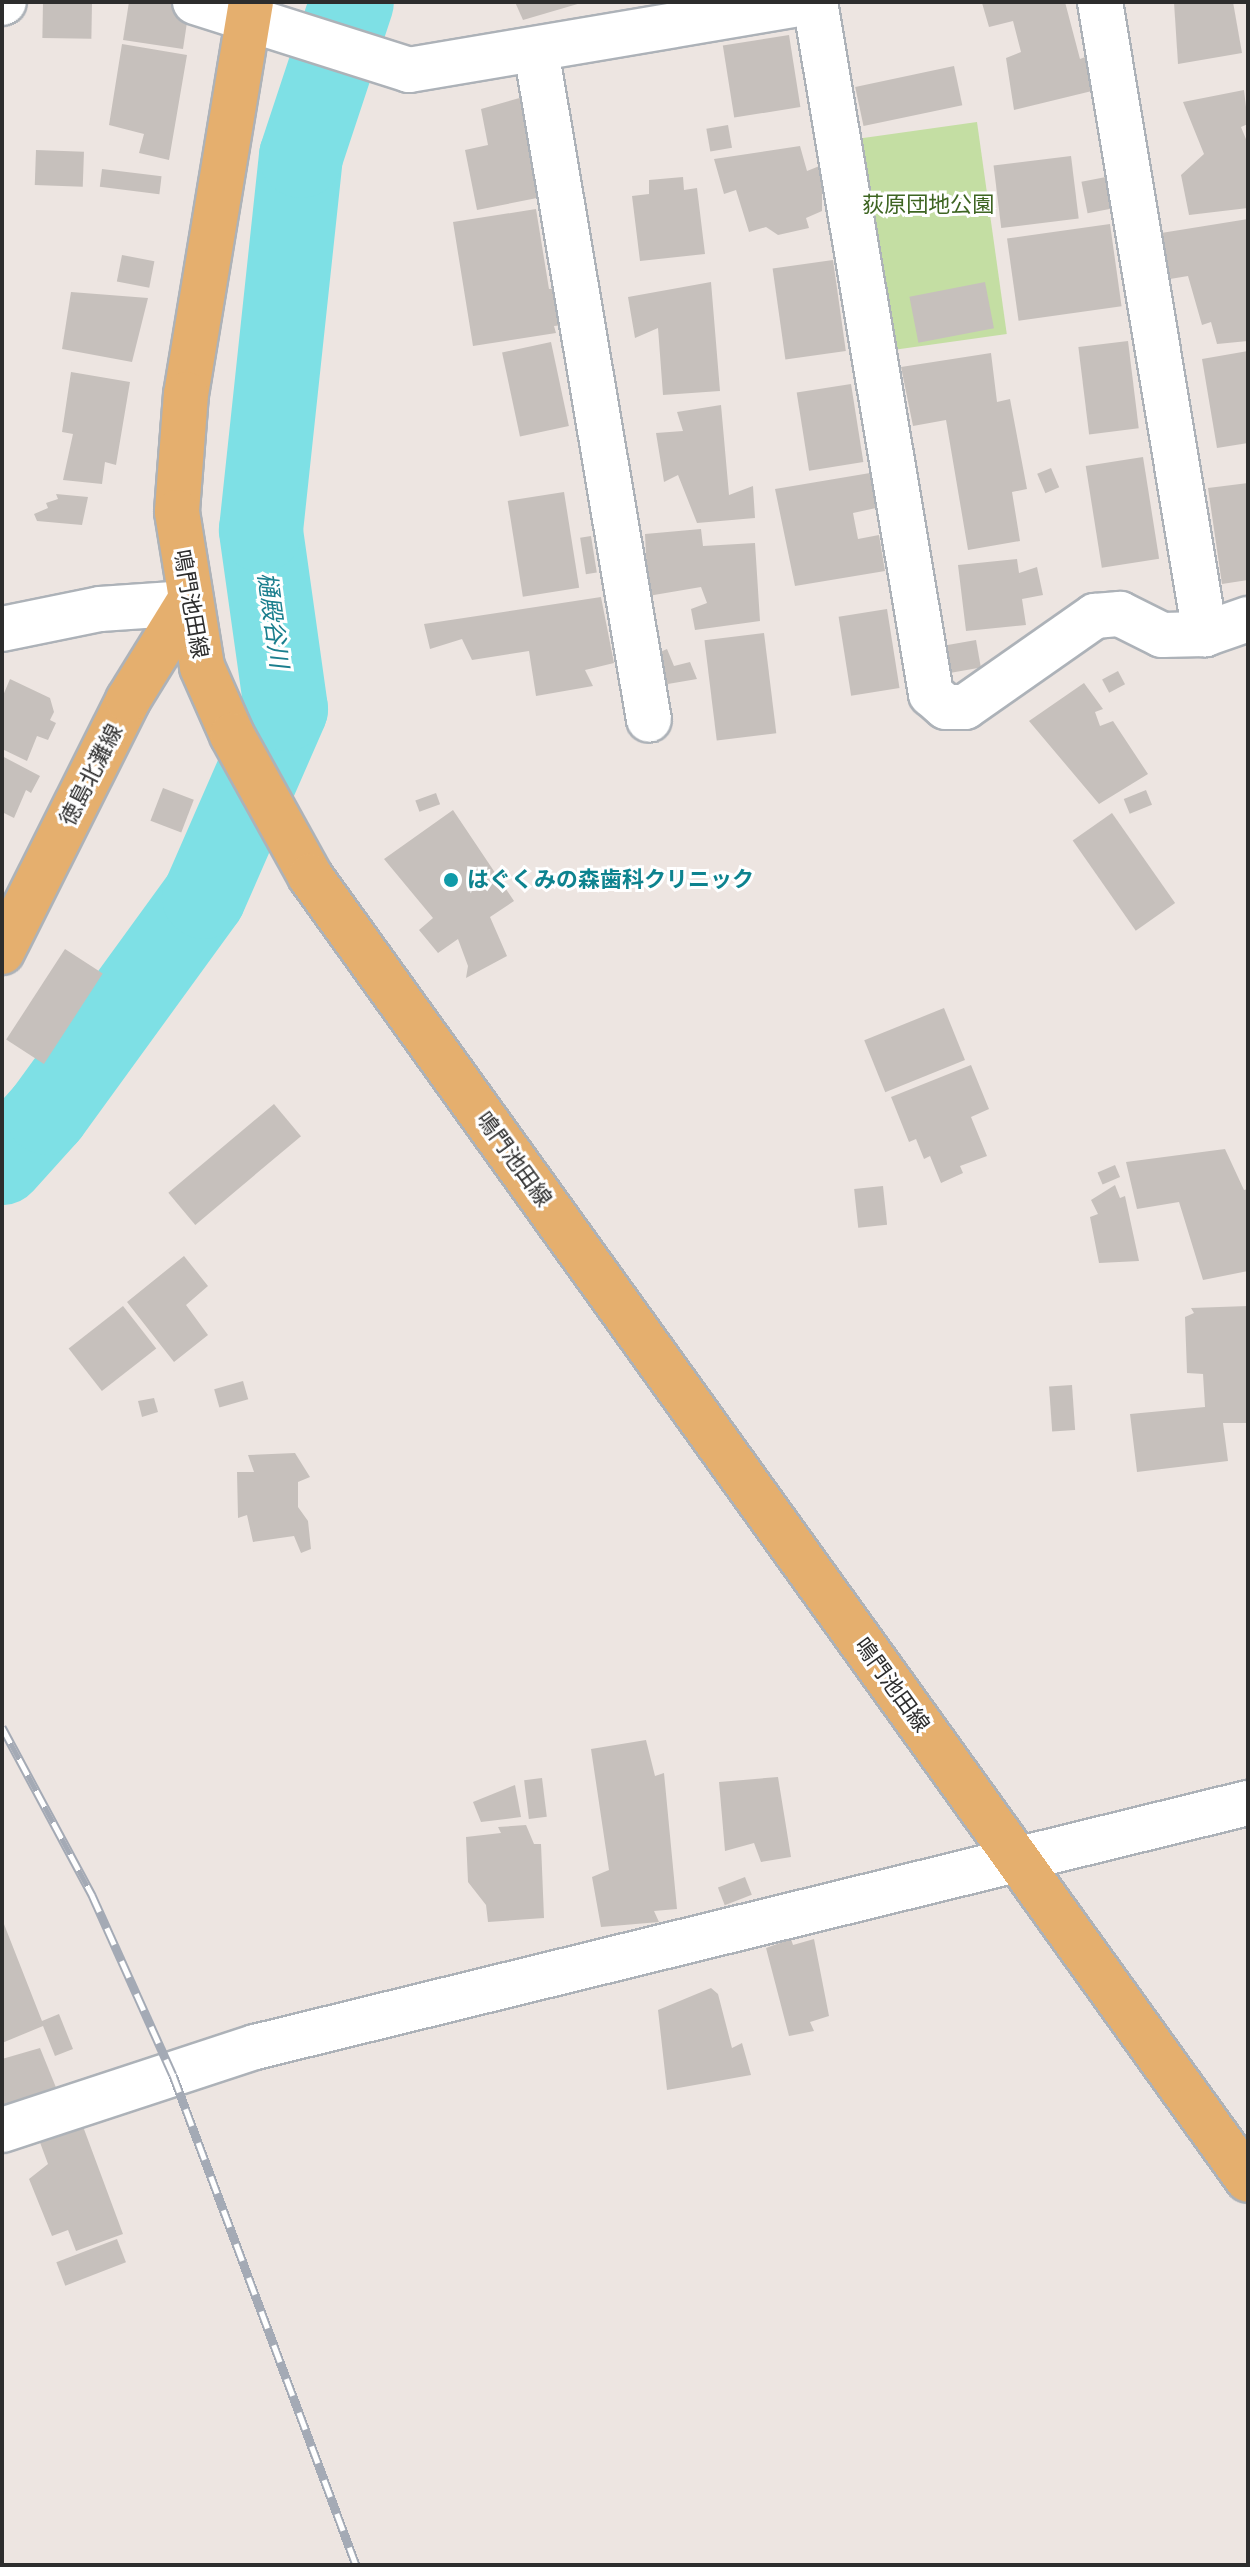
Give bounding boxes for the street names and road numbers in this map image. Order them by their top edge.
street label: 鳴門池田線 [168,548,214,660]
street label: 徳島北灘線 [54,720,128,830]
street label: 鳴門池田線 [471,1107,557,1211]
street label: 鳴門池田線 [849,1633,935,1737]

